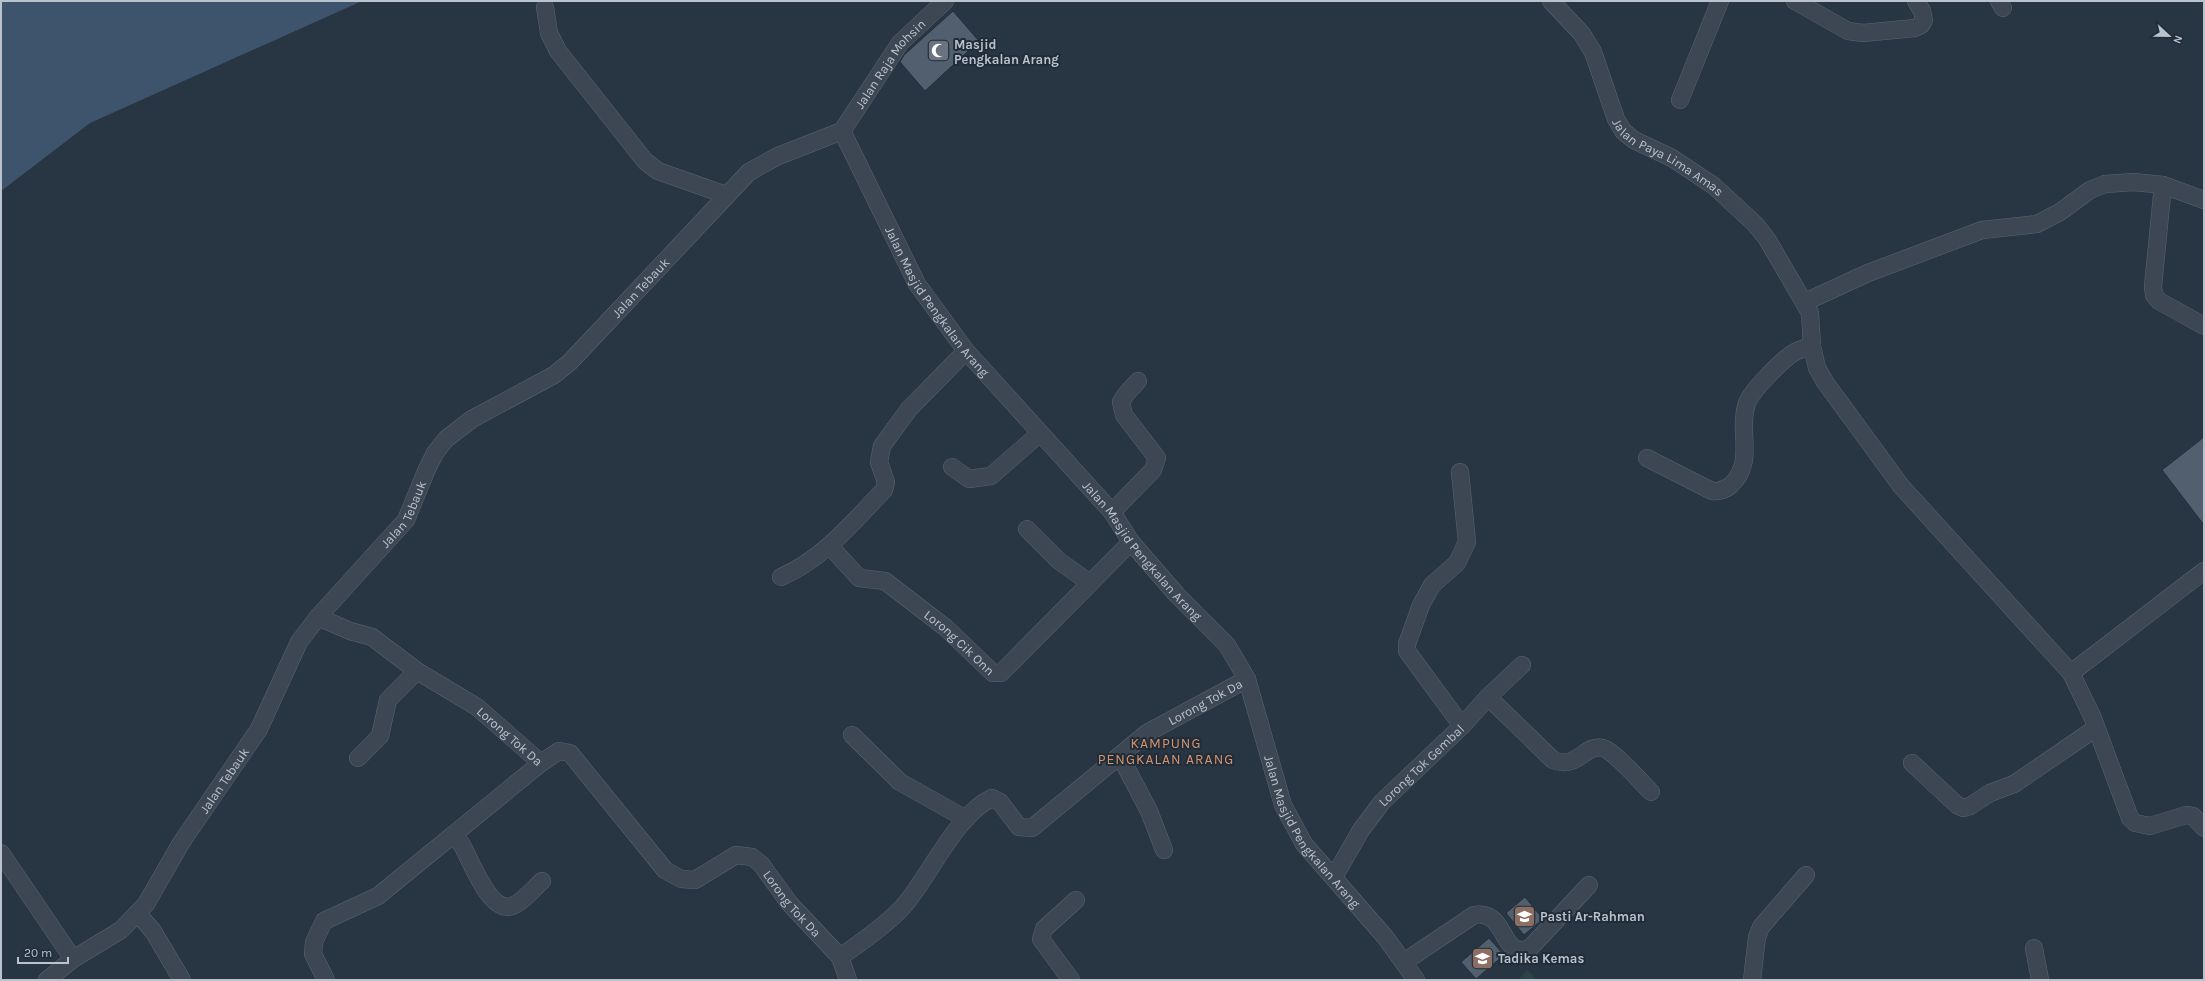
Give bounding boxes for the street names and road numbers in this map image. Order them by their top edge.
street label: Jalan Raja Mohsin [852,16,929,111]
street label: Jalan Paya Lima Amas [1609,116,1727,199]
street label: Jalan Masjid Pengkalan Arang [882,224,993,380]
street label: Jalan Tebauk [609,255,672,321]
street label: Jalan Tebauk [378,478,429,551]
street label: Jalan Masjid Pengkalan Arang [1079,478,1205,624]
street label: Lorong Cik Onn [921,607,997,678]
street label: Lorong Tok Da [1166,676,1245,728]
street label: Lorong Tok Da [474,704,546,769]
street label: Lorong Tok Gembal [1376,721,1467,809]
street label: Jalan Tebauk [197,745,252,816]
street label: Jalan Masjid Pengkalan Arang [1261,753,1364,912]
street label: Lorong Tok Da [760,867,824,940]

